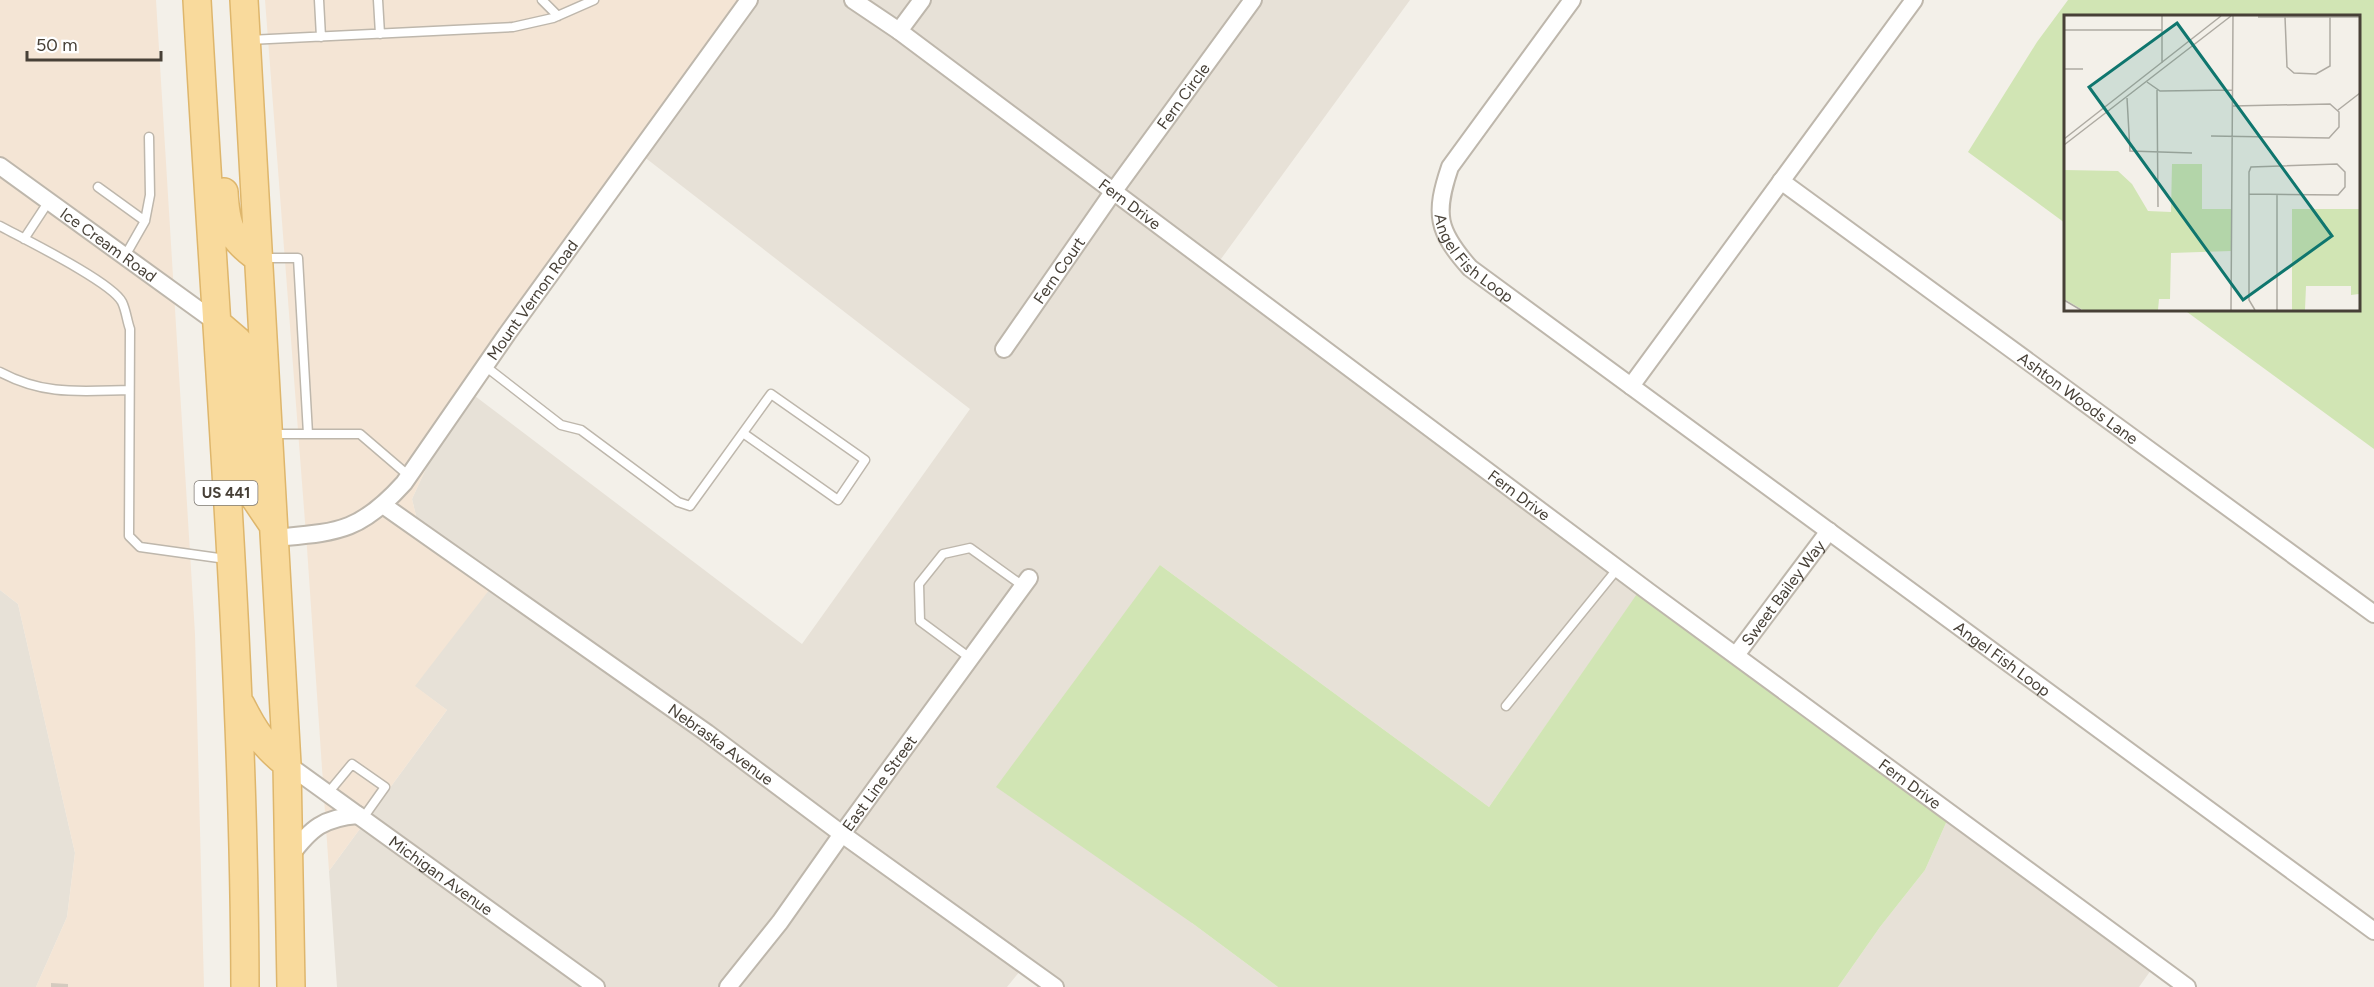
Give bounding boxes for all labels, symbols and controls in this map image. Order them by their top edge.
inset map [2064,15,2359,310]
scale bar [27,24,160,62]
text: 50 m [36,34,78,56]
street label: Fern Circle [1153,59,1214,133]
street label: Fern Drive [1095,174,1165,233]
street label: Ice Cream Road [57,203,160,286]
street label: Angel Fish Loop [1431,212,1517,306]
street label: Fern Court [1029,233,1088,307]
street label: Mount Vernon Road [483,236,582,364]
street label: Ashton Woods Lane [2015,348,2142,448]
street label: Fern Drive [1484,466,1554,524]
road number: US 441 [194,481,258,505]
street label: Sweet Bailey Way [1737,536,1829,649]
street label: Angel Fish Loop [1951,617,2054,700]
street label: Nebraska Avenue [665,699,777,789]
street label: East Line Street [838,732,920,835]
street label: Fern Drive [1875,755,1945,813]
street label: Michigan Avenue [386,831,497,919]

